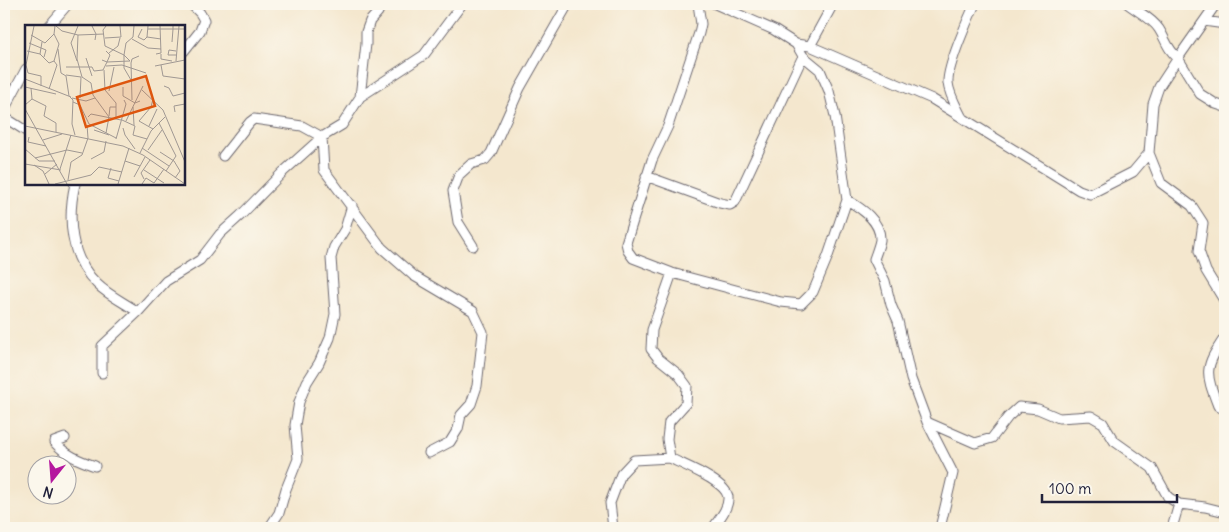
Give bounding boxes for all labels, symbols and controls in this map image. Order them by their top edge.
inset map [25,25,185,185]
north arrow [28,454,78,504]
scale bar [1042,472,1176,504]
text: 100 m [1049,479,1091,498]
text: N [41,482,55,502]

